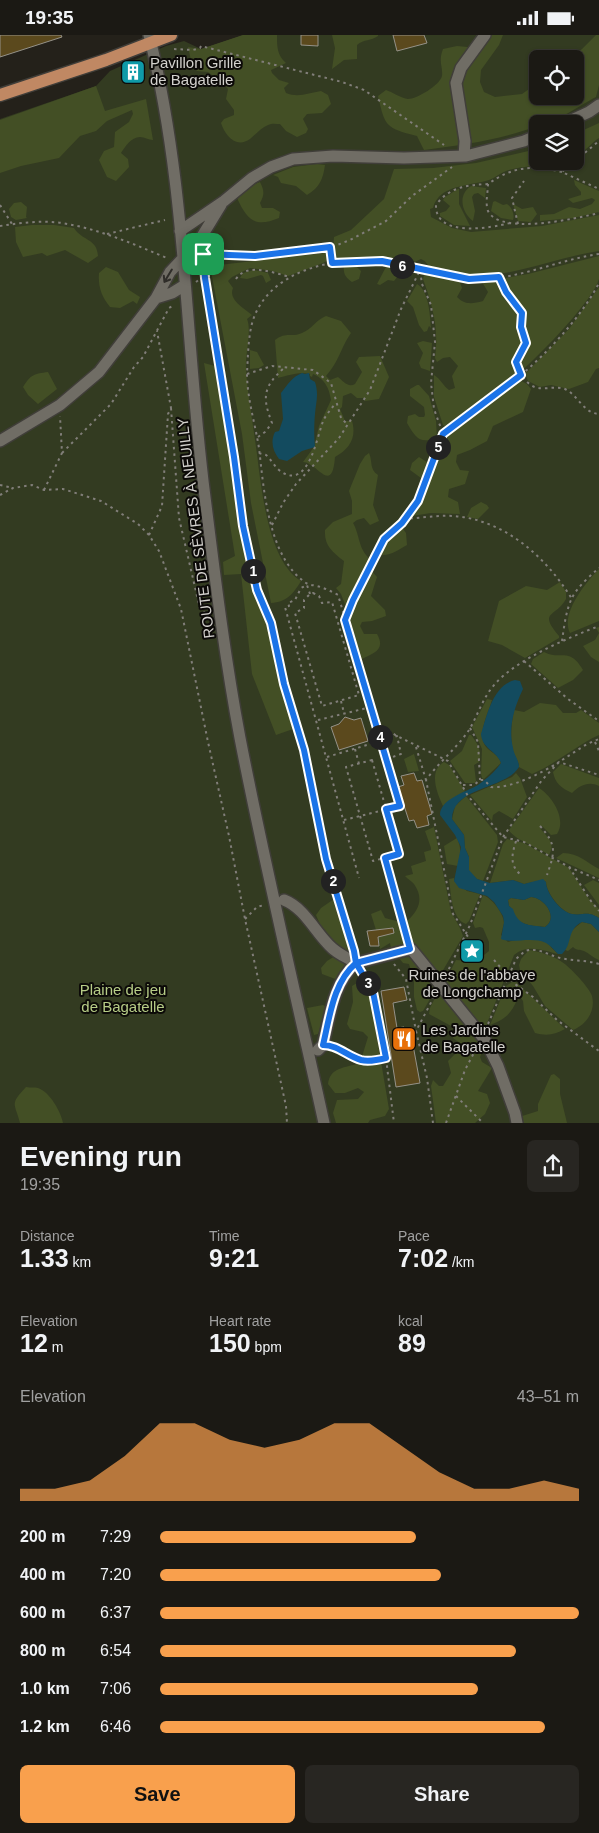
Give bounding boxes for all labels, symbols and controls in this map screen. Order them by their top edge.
text: 19:35 [25,7,74,28]
map controls [529,50,584,170]
button: locate [529,50,584,105]
place label: Pavillon Grille de Bagatelle [150,54,242,88]
building icon: Pavillon Grille de Bagatelle [120,59,146,85]
button: layers [529,115,584,170]
pin [182,233,224,275]
icon: arrive [189,240,217,268]
pin: 6 [390,253,414,279]
text: 6 [399,258,406,274]
one-way arrow [163,269,173,283]
street label: ROUTE DE SÈVRES À NEUILLY [174,417,217,639]
pin: 5 [426,435,450,459]
text: 5 [435,439,442,455]
pin: 1 [240,559,266,583]
text: 1 [250,563,257,579]
pin: 4 [368,725,392,749]
text: 4 [377,729,384,745]
pin: 2 [320,869,346,893]
text: 2 [330,873,337,889]
place icon: Ruines de l'abbaye de Longchamp [459,938,485,964]
place label: Ruines de l'abbaye de Longchamp [408,966,536,1000]
pin: 3 [356,971,380,995]
text: 3 [365,975,372,991]
park label: Plaine de jeu de Bagatelle [80,981,166,1015]
place label: Les Jardins de Bagatelle [422,1021,505,1055]
restaurant icon: Les Jardins de Bagatelle [391,1026,417,1052]
button: share [527,1140,579,1192]
text: Evening run [20,1141,182,1172]
text: 19:35 [20,1176,60,1193]
text: Distance [20,1228,74,1244]
text: Time [209,1228,240,1244]
text: Pace [398,1228,430,1244]
text: 1.33 [20,1244,69,1272]
text: 9:21 [209,1244,259,1272]
text: 7:02 [398,1244,448,1272]
text: km [69,1254,91,1270]
text: /km [448,1254,475,1270]
text: Elevation [20,1313,78,1329]
text: Heart rate [209,1313,271,1329]
text: kcal [398,1313,423,1329]
text: 12 [20,1329,48,1357]
text: 150 [209,1329,251,1357]
text: 89 [398,1329,426,1357]
text: m [48,1339,63,1355]
text: bpm [251,1339,282,1355]
text: Elevation [20,1388,86,1405]
text: 43–51 m [517,1388,579,1405]
text: 200 m [20,1528,65,1545]
text: 7:29 [100,1528,131,1545]
text: 400 m [20,1566,65,1583]
text: 7:20 [100,1566,131,1583]
text: 600 m [20,1604,65,1621]
text: 6:37 [100,1604,131,1621]
text: 800 m [20,1642,65,1659]
text: 6:54 [100,1642,131,1659]
text: 1.0 km [20,1680,70,1697]
text: 7:06 [100,1680,131,1697]
text: 1.2 km [20,1718,70,1735]
text: 6:46 [100,1718,131,1735]
button: Save [20,1765,295,1823]
button: Share [305,1765,579,1823]

